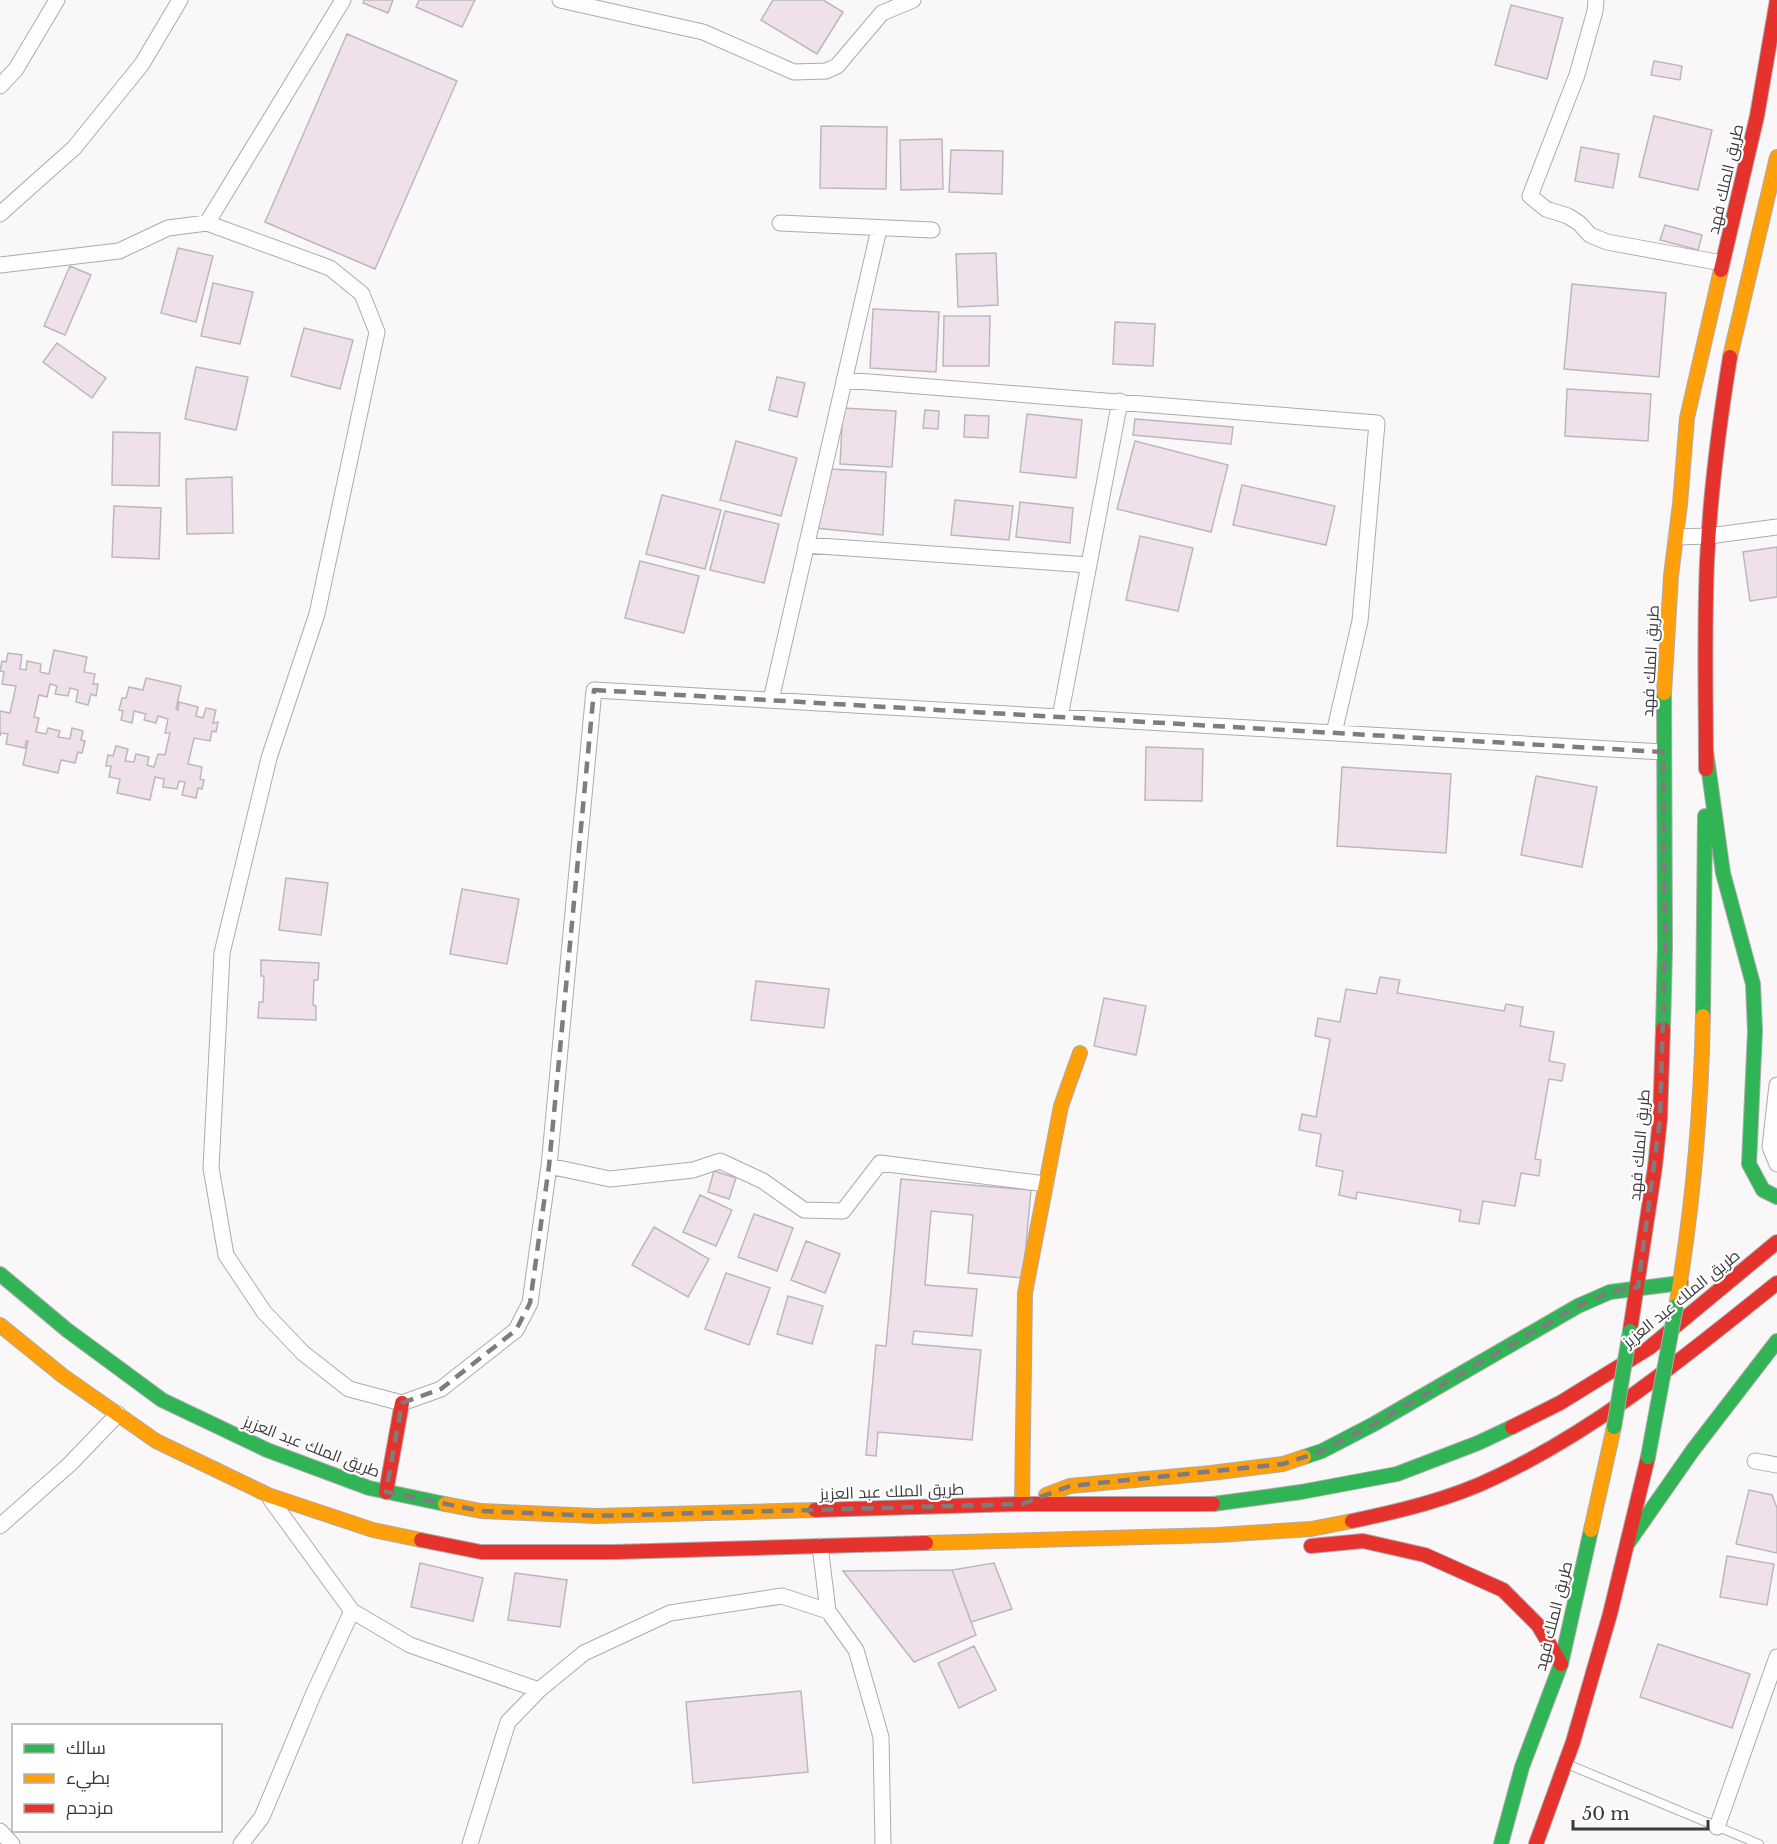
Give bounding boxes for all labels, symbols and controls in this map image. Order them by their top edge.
street label: طريق الملك فهد [1703,122,1748,236]
street label: طريق الملك فهد [1637,605,1664,718]
street label: طريق الملك فهد [1624,1088,1655,1202]
street label: طريق الملك عبد العزيز [1618,1245,1744,1353]
street label: طريق الملك عبد العزيز [240,1410,383,1482]
street label: طريق الملك عبد العزيز [818,1478,965,1505]
street label: طريق الملك فهد [1530,1559,1577,1673]
legend [12,1724,222,1832]
text: سالك [66,1737,106,1759]
text: بطيء [66,1767,110,1792]
scale bar [1573,1793,1708,1831]
text: مزدحم [66,1797,114,1820]
text: 50 m [1582,1803,1630,1825]

